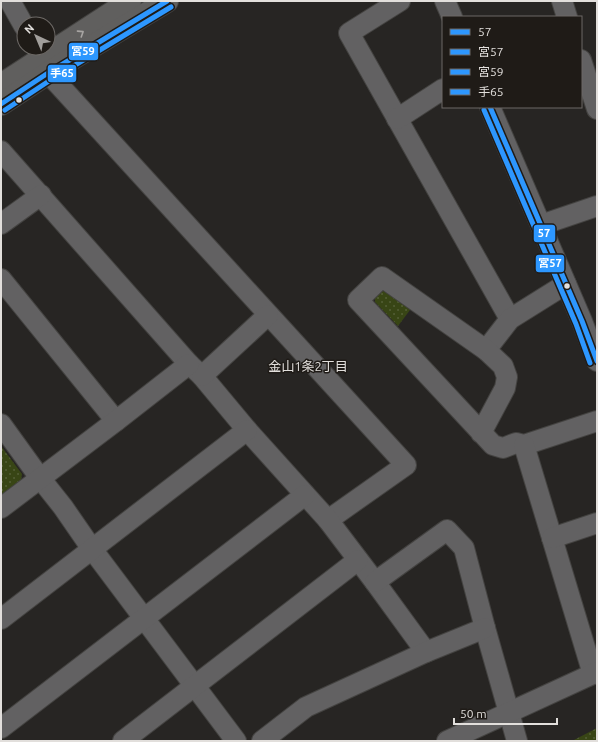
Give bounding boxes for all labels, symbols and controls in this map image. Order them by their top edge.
north arrow [16,16,56,56]
legend [442,16,582,108]
text: N [22,22,36,36]
text: 57 [478,25,492,38]
one-way arrow [76,31,83,38]
line badge: 宮59 [68,42,99,61]
text: 宮59 [71,45,95,57]
text: 宮57 [478,45,504,58]
line badge: 手65 [47,64,77,83]
text: 宮59 [478,65,504,78]
text: 手65 [50,67,74,79]
text: 手65 [478,85,504,98]
unlabelled marker [14,95,24,105]
line badge: 57 [533,224,556,243]
text: 57 [538,227,550,239]
line badge: 宮57 [535,254,565,273]
text: 宮57 [538,257,562,269]
unlabelled marker [562,281,572,291]
district label: 金山1条2丁目 [268,359,348,373]
scale bar [454,700,557,726]
text: 50 m [460,707,487,720]

